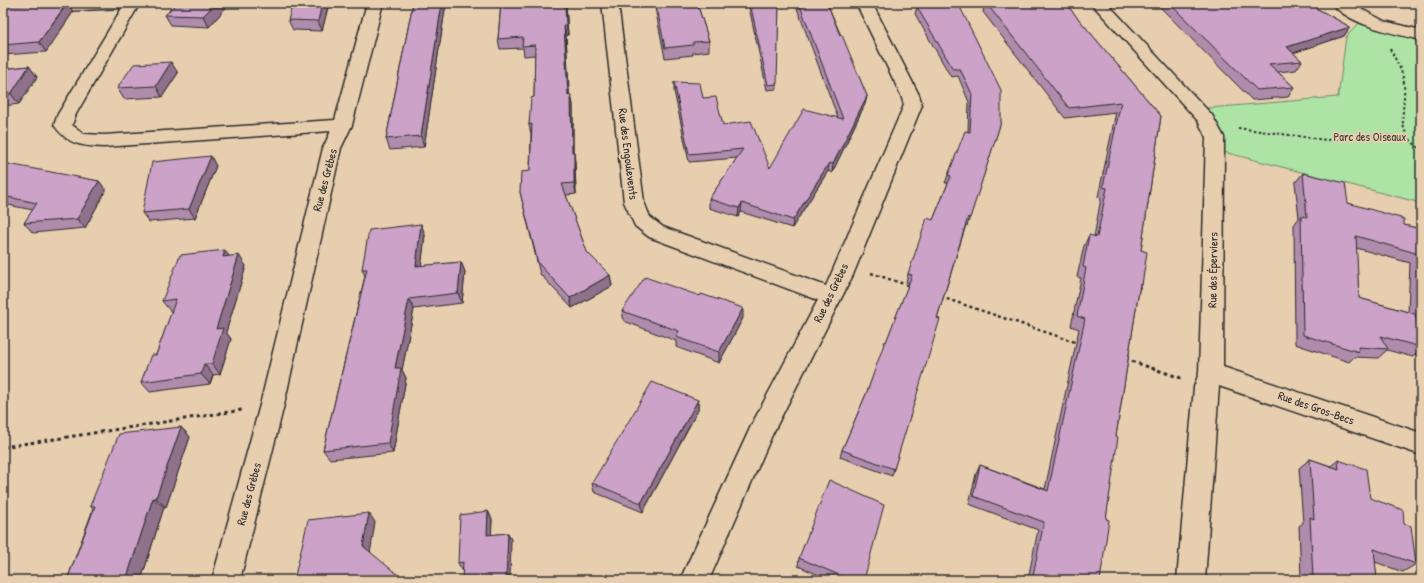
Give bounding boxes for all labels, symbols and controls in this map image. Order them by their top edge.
street label: Rue des Engoulevents [614,107,643,201]
park label: Parc des Oiseaux [1334,128,1407,145]
street label: Rue des Grèbes [308,146,341,213]
street label: Rue des Éperviers [1203,231,1222,308]
street label: Rue des Grèbes [809,260,852,325]
street label: Rue des Gros-Becs [1276,387,1357,429]
street label: Rue des Grèbes [232,460,265,527]

